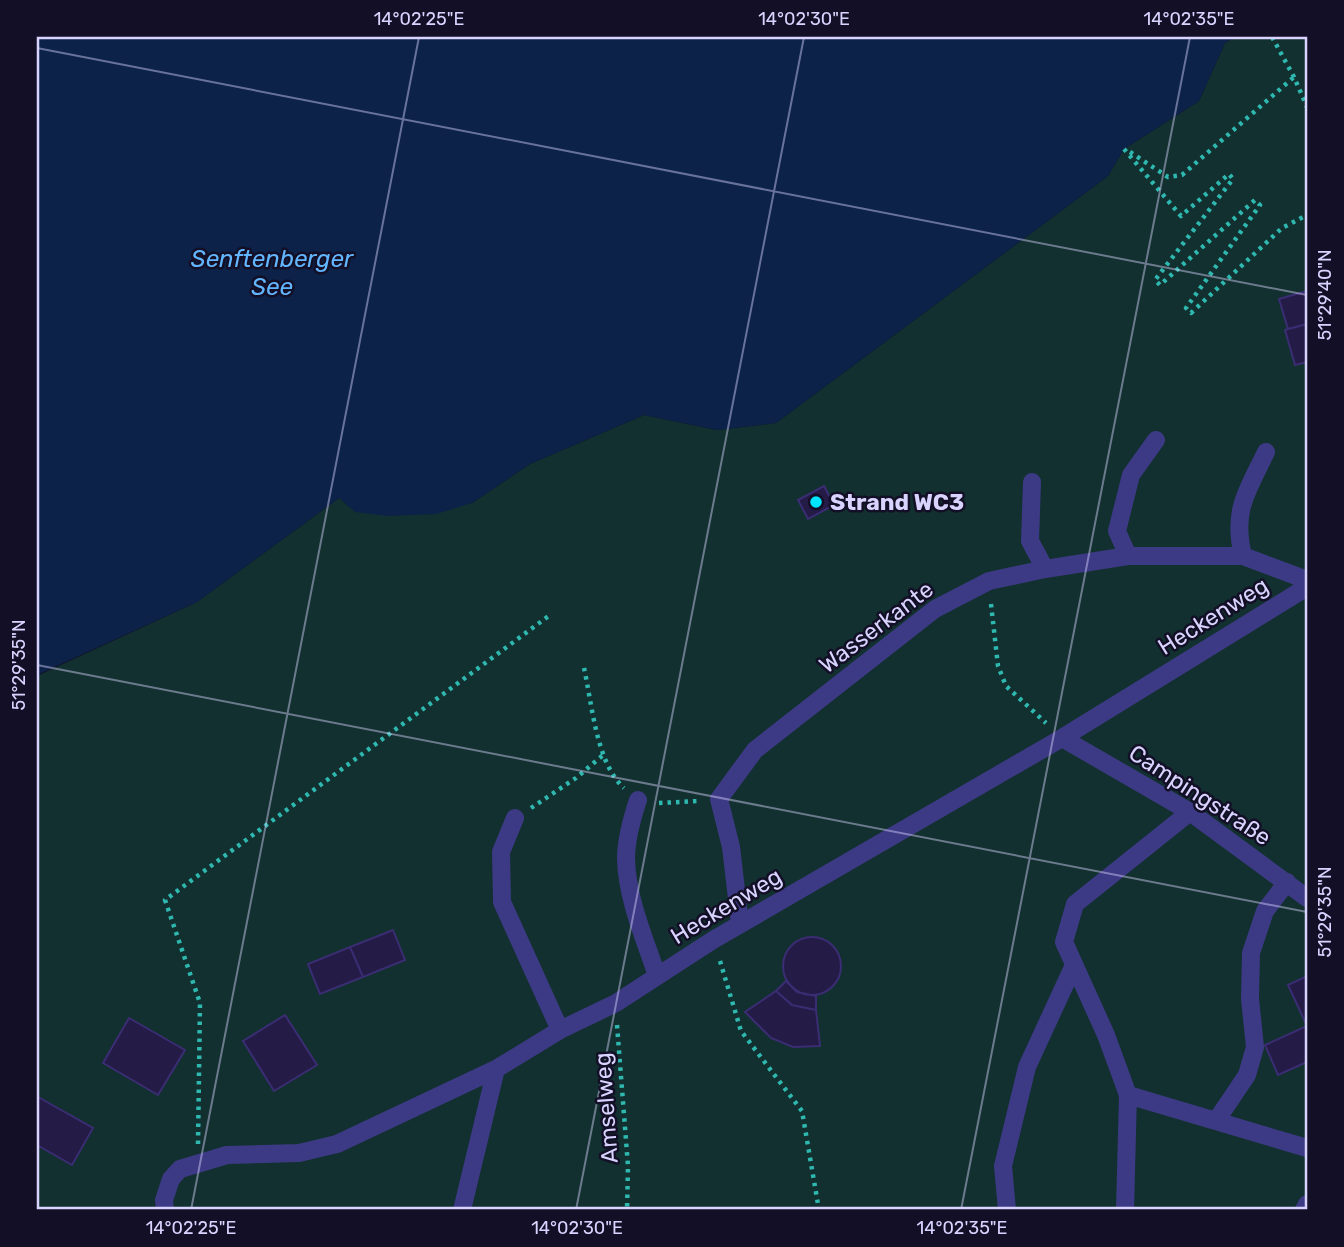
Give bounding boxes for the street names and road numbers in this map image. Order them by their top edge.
street label: Heckenweg [1153,571,1273,661]
street label: Wasserkante [813,575,939,679]
street label: Campingstraße [1124,739,1276,851]
street label: Heckenweg [665,862,787,950]
street label: Amselweg [588,1052,624,1164]

